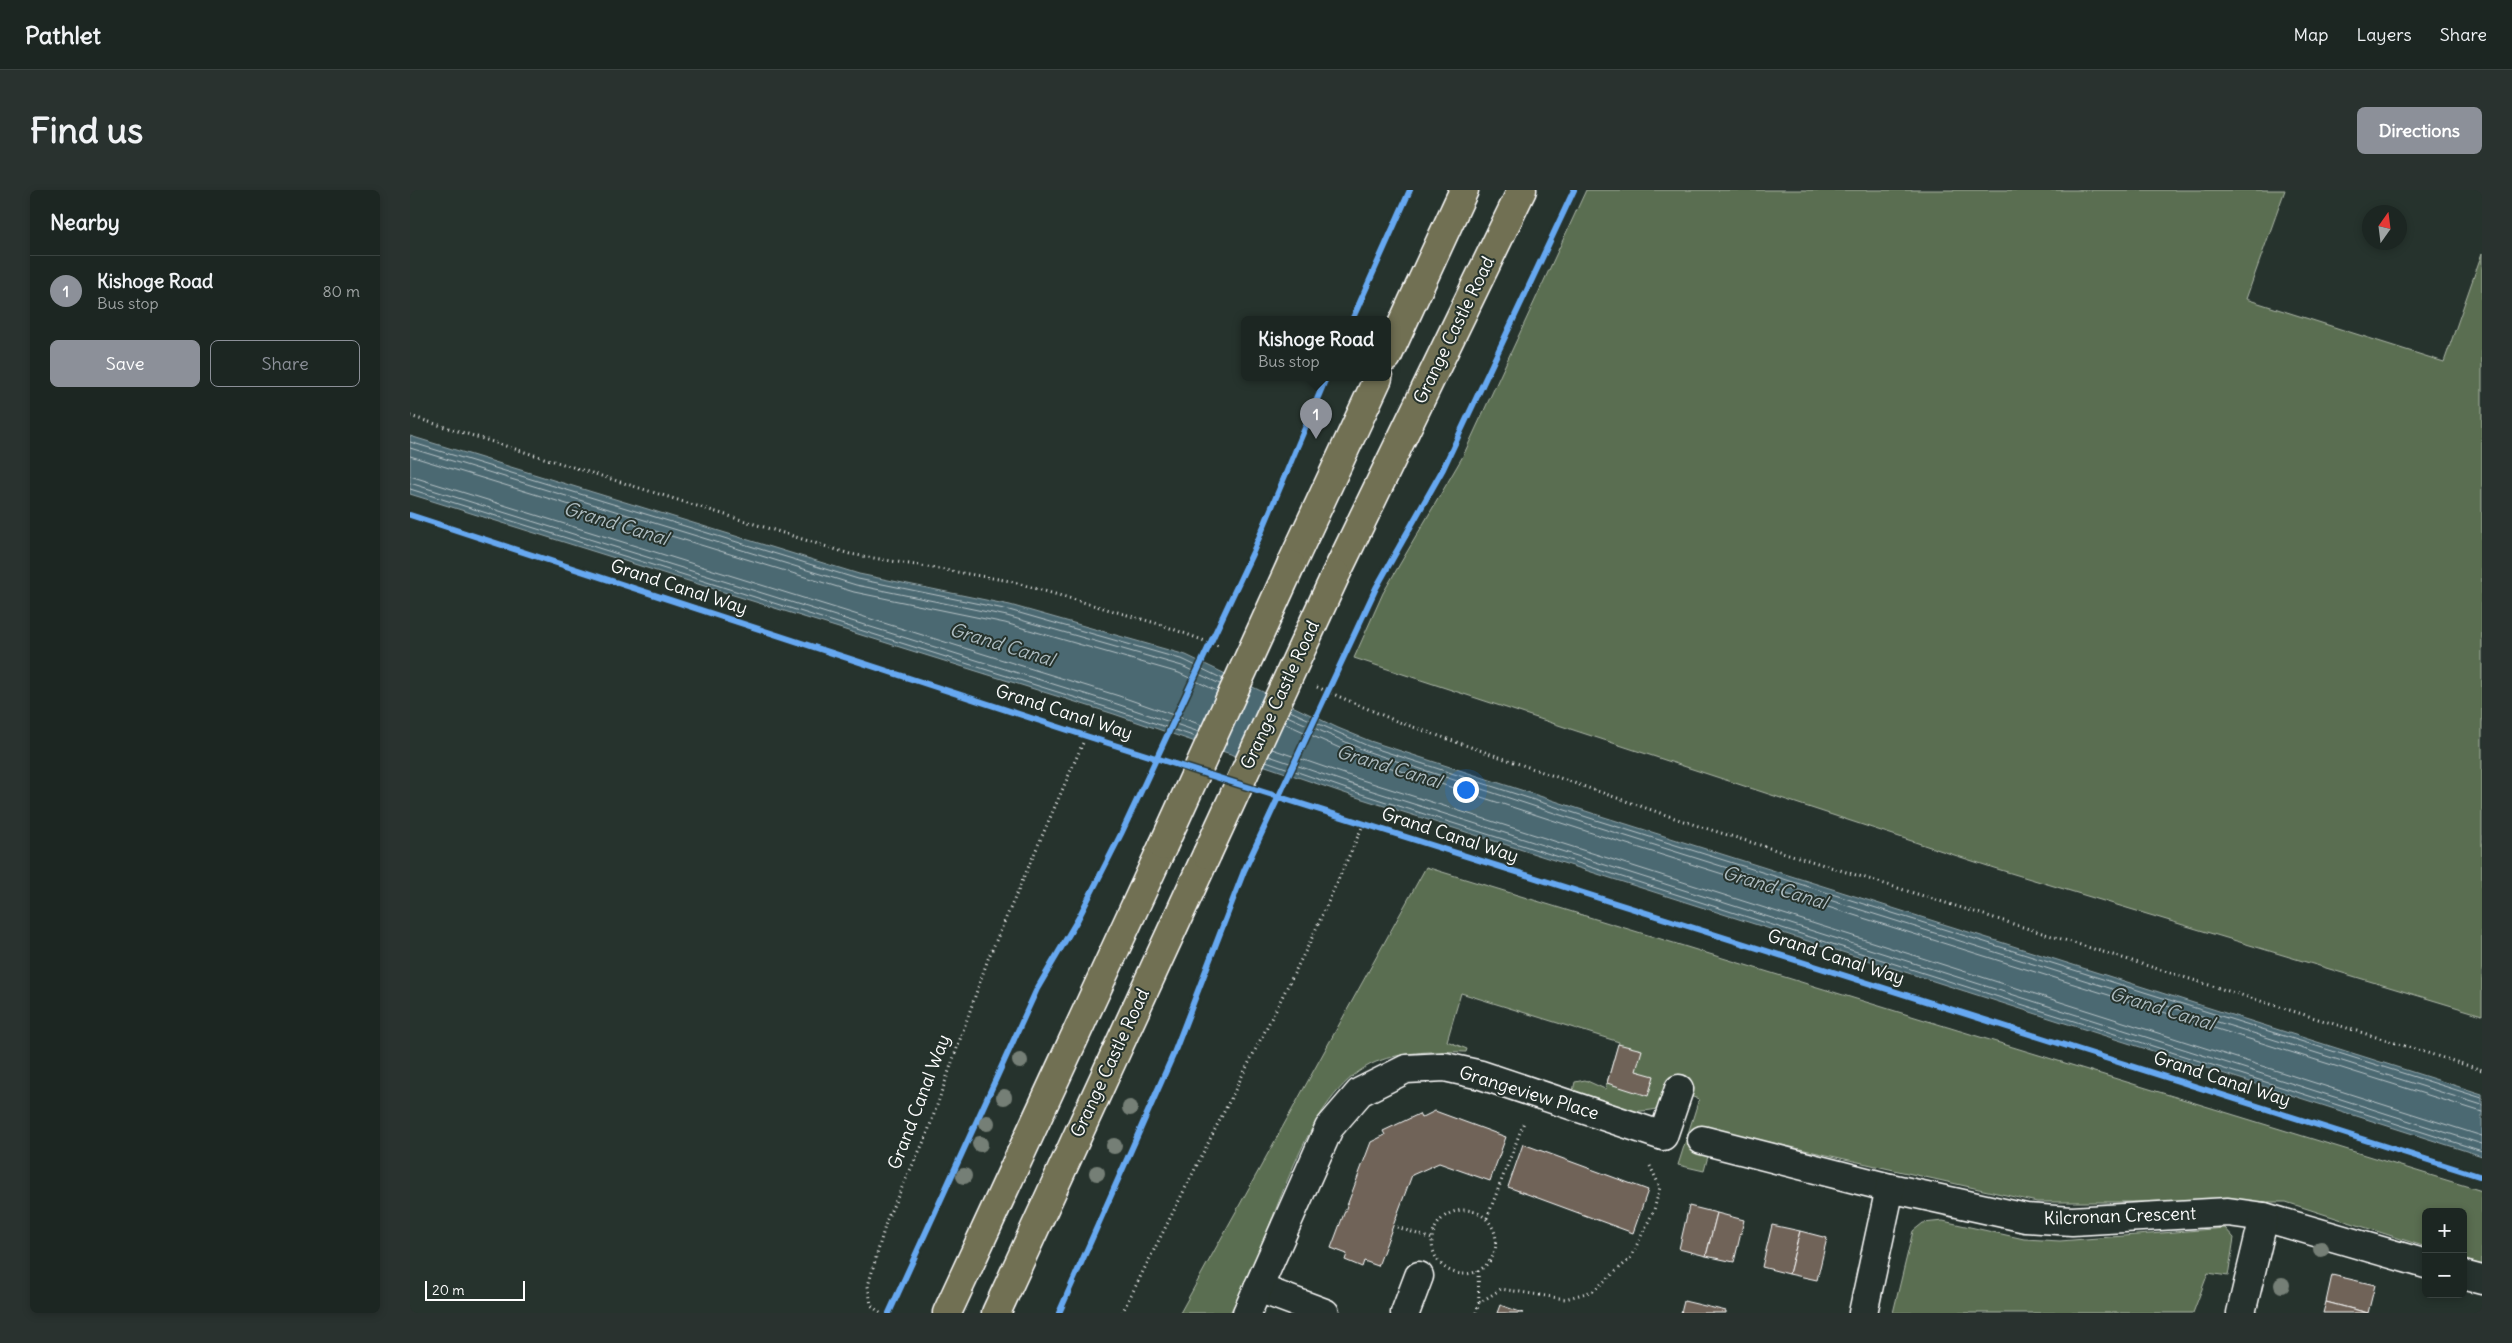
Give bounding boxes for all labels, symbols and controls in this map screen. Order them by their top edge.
text: Pathlet [25,20,101,50]
text: Map [2293,23,2328,46]
text: Layers [2356,23,2412,46]
text: Share [2440,23,2487,46]
button: Directions [2357,107,2482,154]
text: Find us [30,108,143,152]
north arrow [2362,205,2407,250]
text: Nearby [50,209,120,236]
street label: Grange Castle Road [1408,252,1499,407]
text: Kishoge Road [97,269,213,293]
text: 1 [63,281,69,301]
text: 80 m [322,281,360,301]
text: Bus stop [97,293,159,313]
popup [1241,316,1391,381]
text: Kishoge Road [1258,327,1374,351]
button: Save [50,340,200,387]
button: Share [210,340,360,387]
text: Bus stop [1258,351,1320,371]
pin: 1 [1300,398,1332,439]
water label: Grand Canal [561,496,674,551]
street label: Grand Canal Way [608,554,751,620]
street label: Grange Castle Road [1235,616,1324,773]
water label: Grand Canal [947,617,1060,672]
street label: Grand Canal Way [993,679,1136,745]
water label: Grand Canal [1334,739,1447,794]
your location [1453,777,1479,803]
street label: Grand Canal Way [1379,802,1522,868]
water label: Grand Canal [1720,860,1833,915]
street label: Grand Canal Way [1765,924,1908,990]
water label: Grand Canal [2107,981,2220,1036]
street label: Grange Castle Road [1065,984,1154,1141]
street label: Grand Canal Way [882,1031,955,1173]
street label: Grand Canal Way [2151,1046,2294,1112]
street label: Grangeview Place [1456,1060,1602,1125]
street label: Kilcronan Crescent [2043,1201,2197,1230]
map controls [2422,1208,2467,1298]
button: + [2422,1208,2467,1253]
button: − [2422,1253,2467,1298]
scale bar [425,1278,525,1301]
text: 20 m [432,1281,465,1299]

